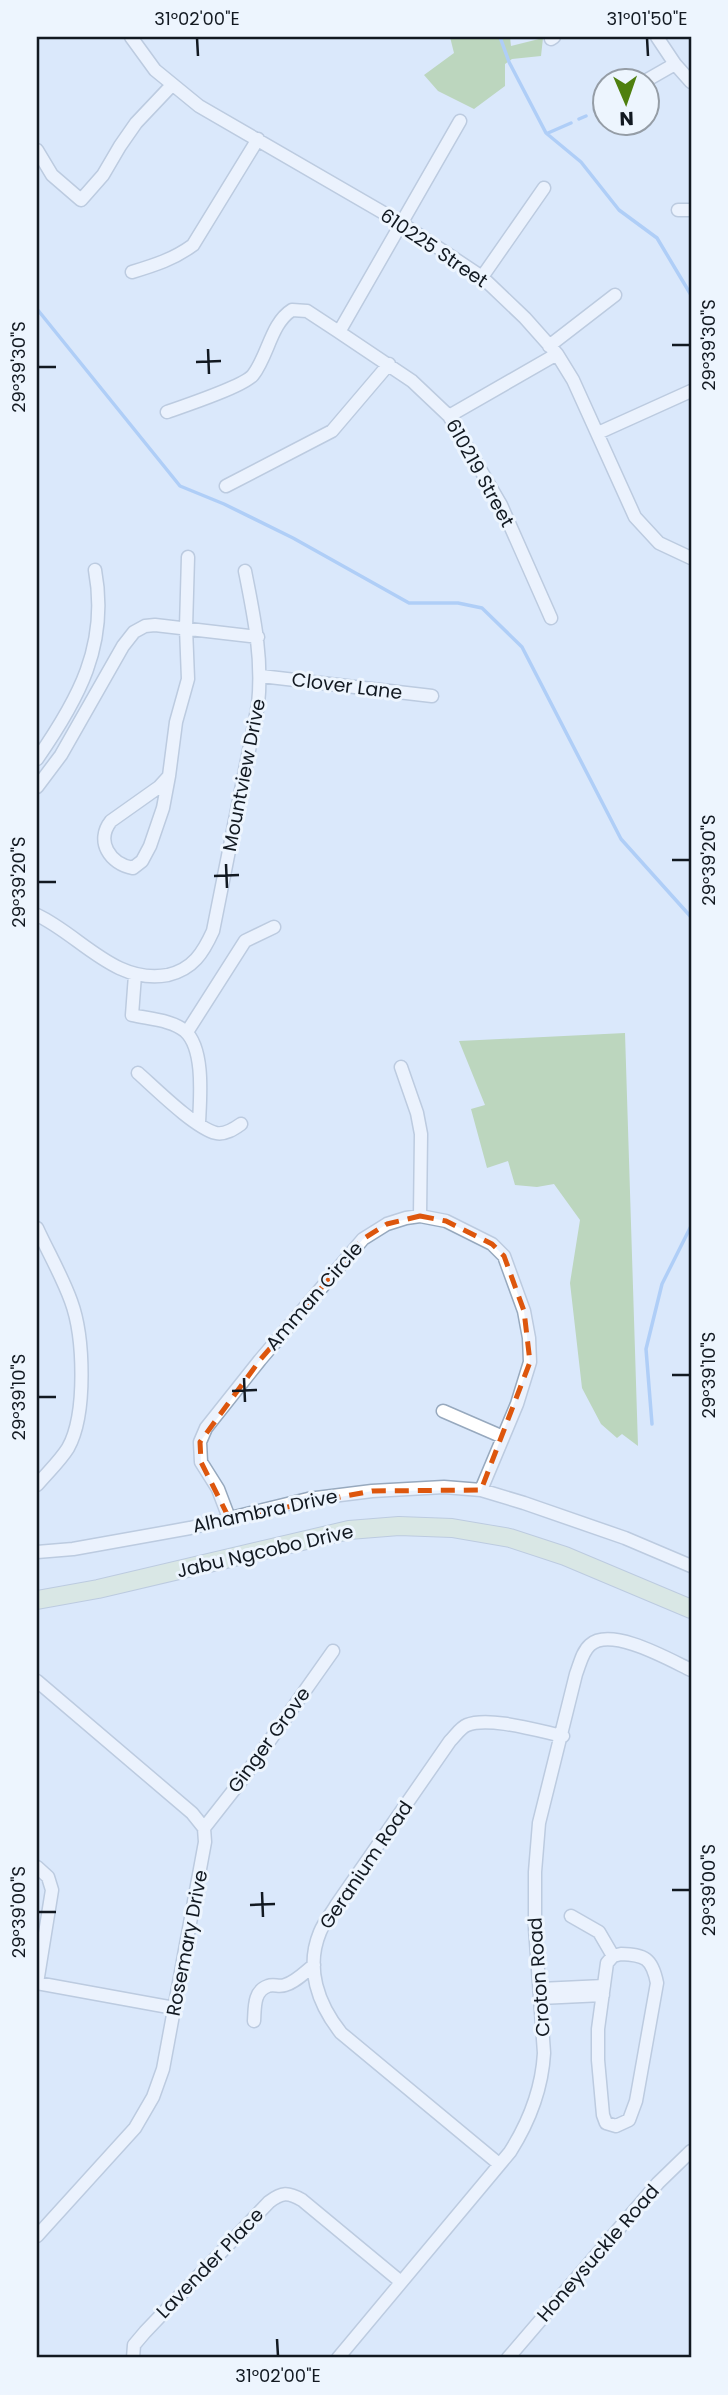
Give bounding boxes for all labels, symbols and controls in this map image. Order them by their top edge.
text: 31°02'00"E [154,6,240,31]
text: 31°01'50"E [607,6,687,31]
north arrow [592,66,662,136]
text: N [619,105,634,132]
street label: 610225 Street [375,202,493,294]
text: 29°39'30"S [696,299,721,391]
text: 29°39'30"S [6,321,31,413]
street label: 610219 Street [439,414,521,532]
street label: Clover Lane [290,666,404,706]
street label: Mountview Drive [216,696,272,854]
text: 29°39'20"S [696,814,721,906]
text: 29°39'20"S [6,836,31,928]
street label: Amman Circle [259,1236,369,1356]
text: 29°39'10"S [696,1332,721,1418]
text: 29°39'10"S [6,1354,31,1440]
street label: Alhambra Drive [190,1482,340,1540]
street label: Jabu Ngcobo Drive [174,1518,356,1584]
street label: Ginger Grove [221,1682,317,1798]
street label: Geranium Road [313,1795,419,1935]
text: 29°39'00"S [696,1844,721,1936]
text: 29°39'00"S [6,1866,31,1958]
street label: Rosemary Drive [160,1868,214,2018]
street label: Croton Road [521,1916,557,2038]
street label: Honeysuckle Road [531,2178,665,2328]
street label: Lavender Place [150,2202,270,2324]
text: 31°02'00"E [235,2363,321,2388]

